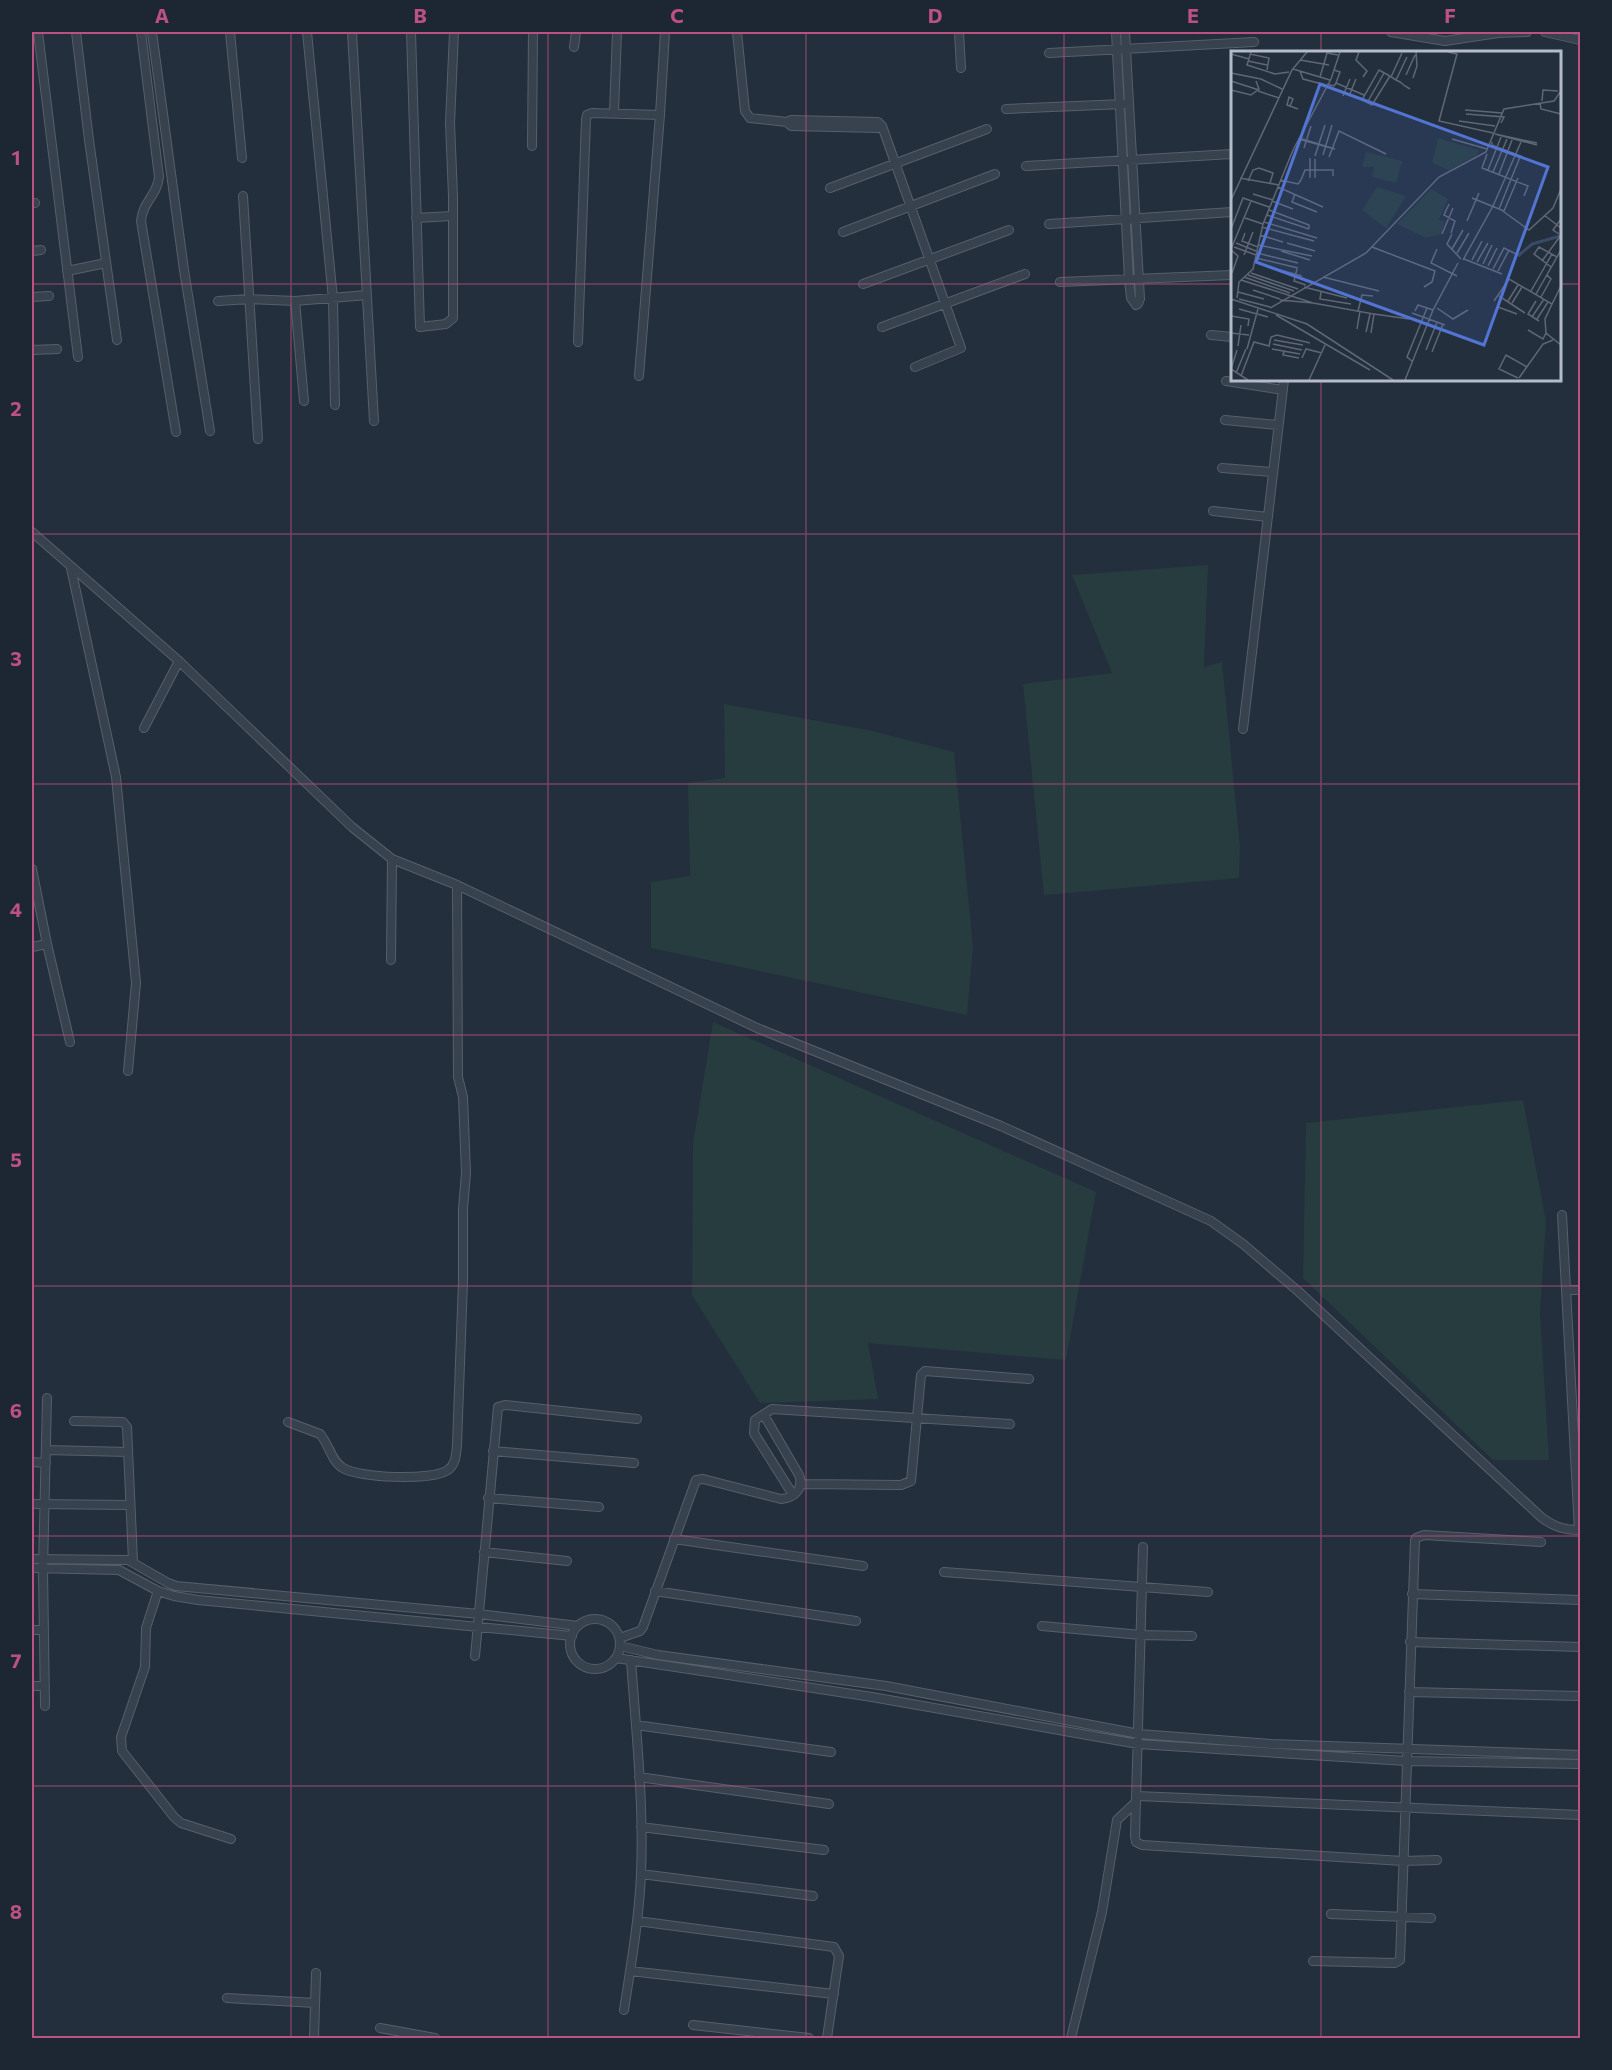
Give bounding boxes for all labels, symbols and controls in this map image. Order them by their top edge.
text: A [155,3,169,27]
text: B [413,3,427,27]
text: C [670,3,684,27]
text: D [928,3,942,27]
text: E [1187,3,1199,27]
text: F [1444,3,1456,27]
inset map [1231,51,1561,381]
text: 1 [11,145,21,169]
text: 2 [10,396,22,420]
text: 3 [10,646,22,670]
text: 4 [10,897,22,921]
text: 5 [10,1147,22,1171]
text: 6 [10,1398,22,1422]
text: 7 [11,1648,22,1672]
text: 8 [10,1899,22,1923]

